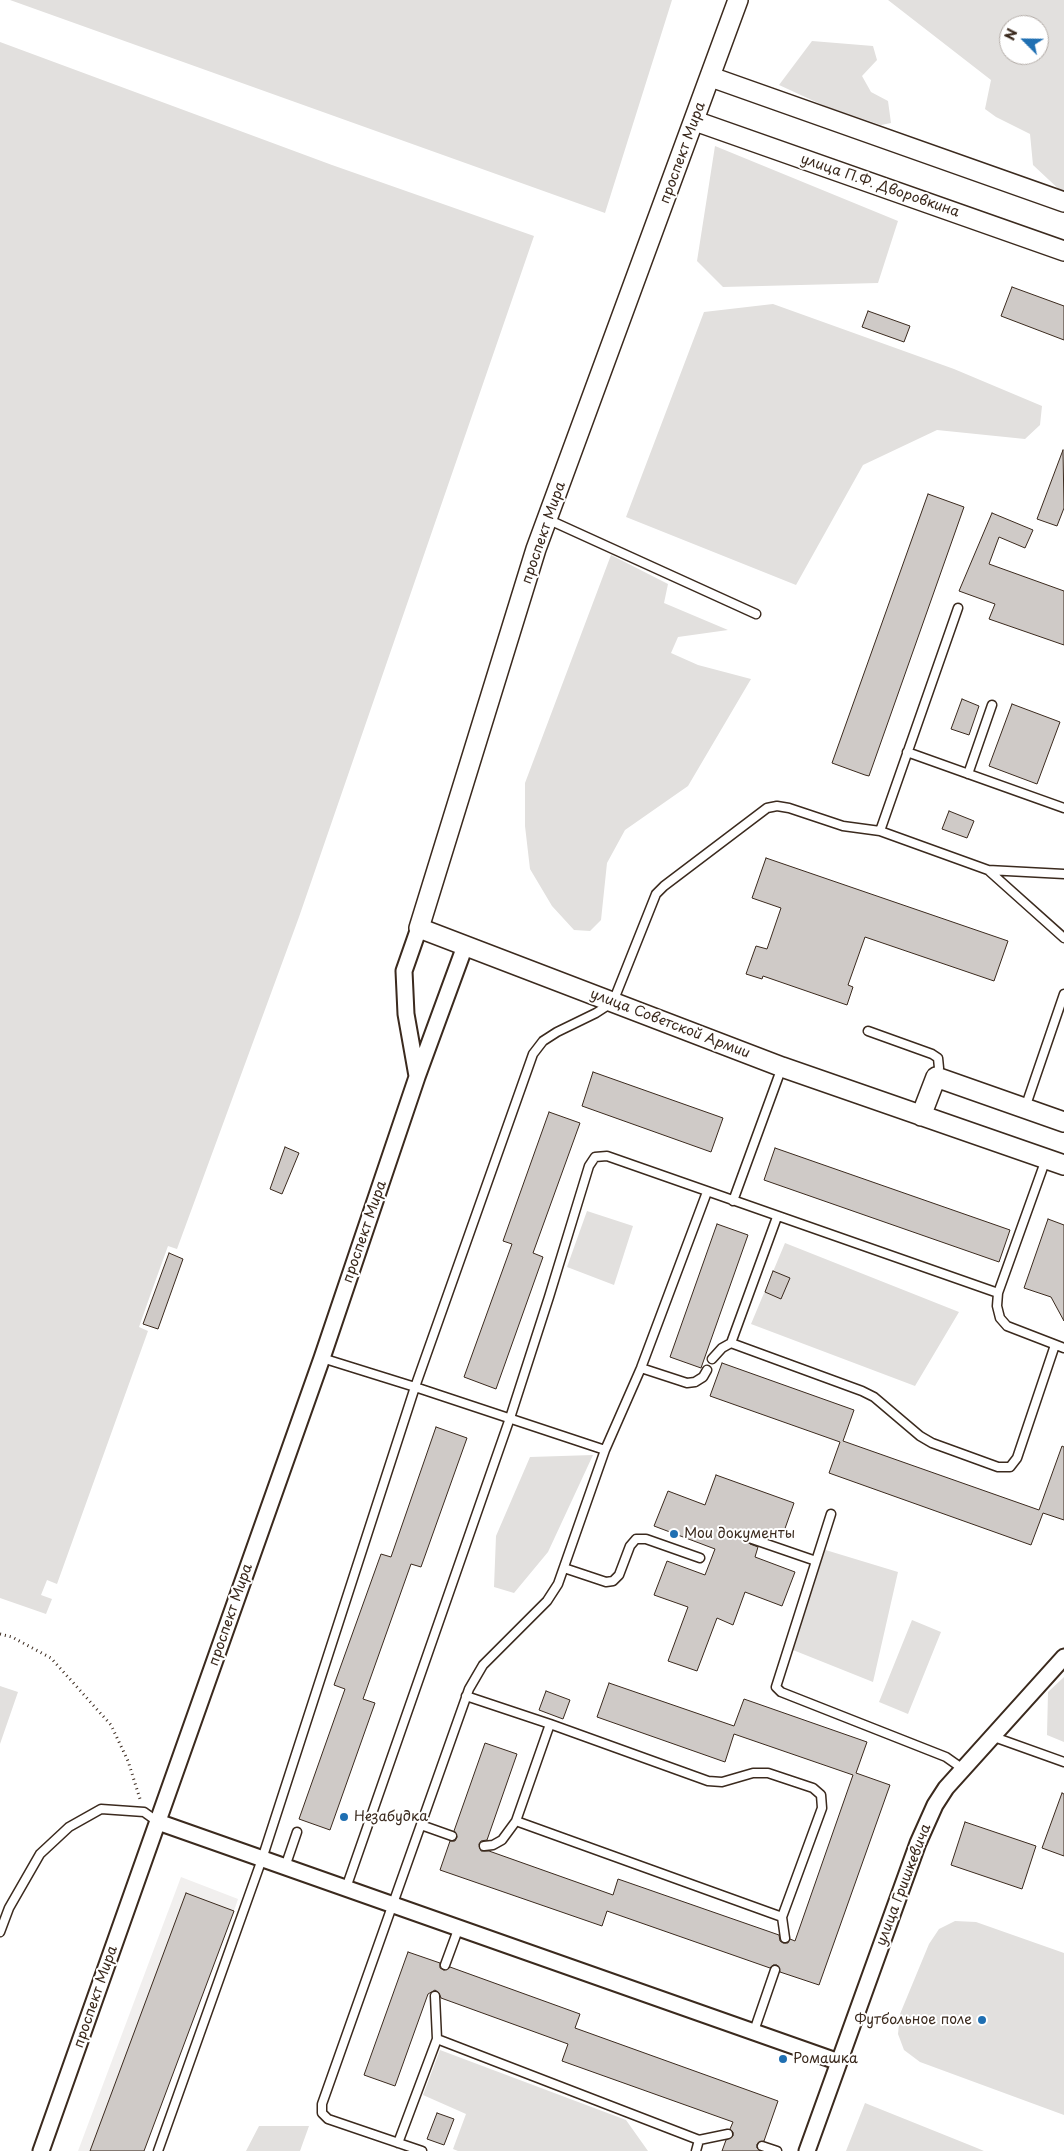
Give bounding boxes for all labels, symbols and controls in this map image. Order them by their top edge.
north arrow [999,15,1049,65]
text: N [999,25,1022,44]
street label: проспект Мира [657,100,709,206]
street label: улица П.Ф. Дворовкина [798,151,962,221]
street label: проспект Мира [519,480,569,586]
street label: улица Советской Армии [588,986,752,1062]
street label: проспект Мира [340,1179,390,1285]
place label: Мои документы [684,1526,795,1542]
marker: Мои документы [668,1528,680,1540]
street label: проспект Мира [206,1562,256,1668]
place label: Незабудка [354,1809,428,1825]
marker: Незабудка [338,1811,350,1823]
street label: улица Гришкевича [873,1822,935,1948]
street label: проспект Мира [71,1944,121,2050]
place label: Футбольное поле [855,2012,972,2028]
marker: Футбольное поле [976,2014,988,2026]
place label: Ромашка [793,2051,858,2067]
marker: Ромашка [777,2053,789,2065]

